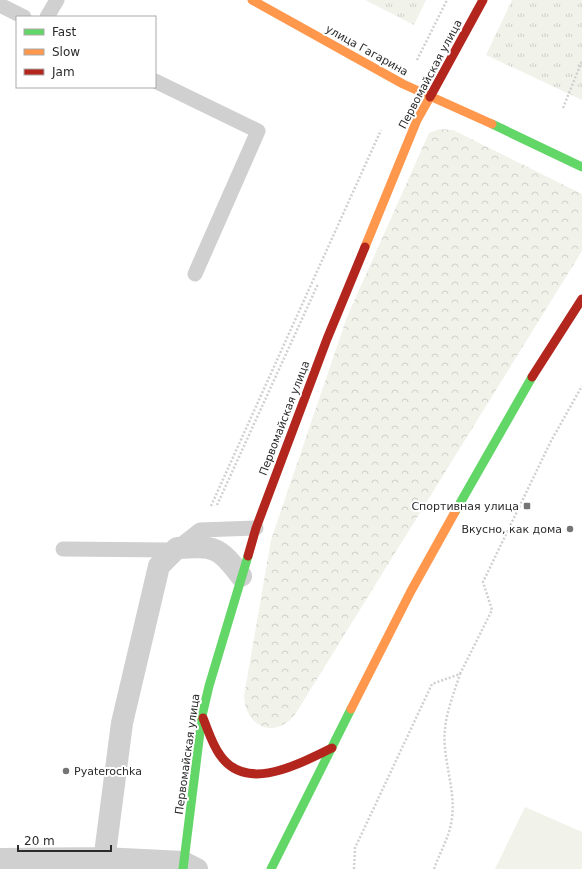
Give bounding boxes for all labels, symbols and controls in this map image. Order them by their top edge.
legend [16,16,156,88]
street label: Первомайская улица [396,17,465,131]
street label: улица Гагарина [323,22,410,79]
text: Fast [52,25,76,39]
text: Slow [52,45,80,59]
text: Jam [51,65,75,79]
street label: Первомайская улица [257,359,312,477]
place label: Спортивная улица [411,500,519,513]
marker: Спортивная улица [522,501,532,511]
place label: Вкусно, как дома [461,523,562,536]
marker: Вкусно, как дома [565,524,575,534]
street label: Первомайская улица [173,693,202,815]
place label: Pyaterochka [74,765,142,778]
marker: Pyaterochka [61,766,71,776]
scale bar [18,827,111,853]
text: 20 m [24,834,55,848]

